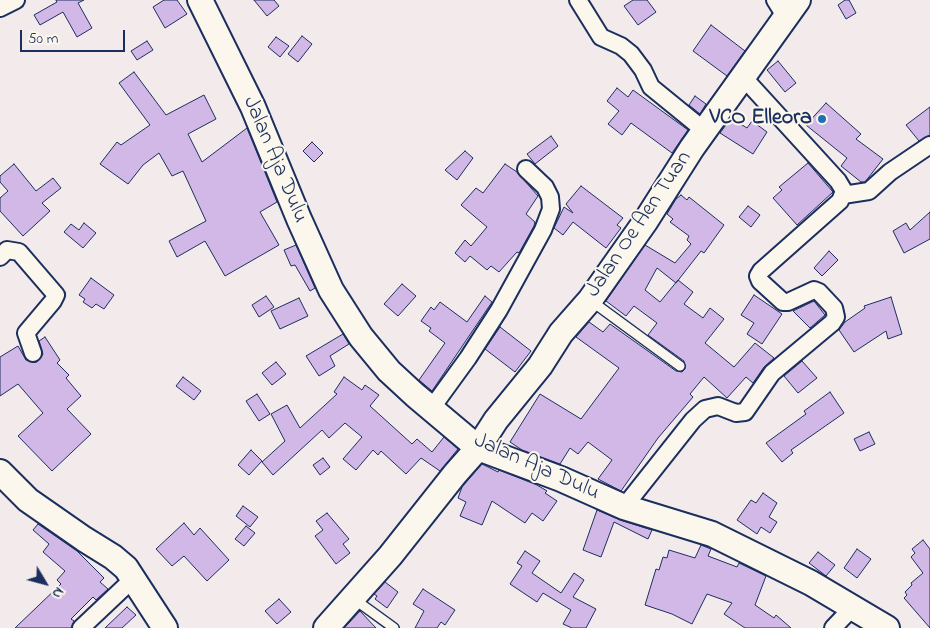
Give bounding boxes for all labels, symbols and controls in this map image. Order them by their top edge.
scale bar [22,20,128,52]
text: 50 m [28,28,58,50]
street label: Jalan Aja Dulu [236,93,312,227]
place label: VCO Elleora [710,106,812,132]
marker: VCO Elleora [816,113,828,125]
street label: Jalan Oe Aen Tuan [581,147,699,303]
street label: Jalan Aja Dulu [469,429,603,507]
north arrow [20,558,70,608]
text: N [46,582,69,602]

